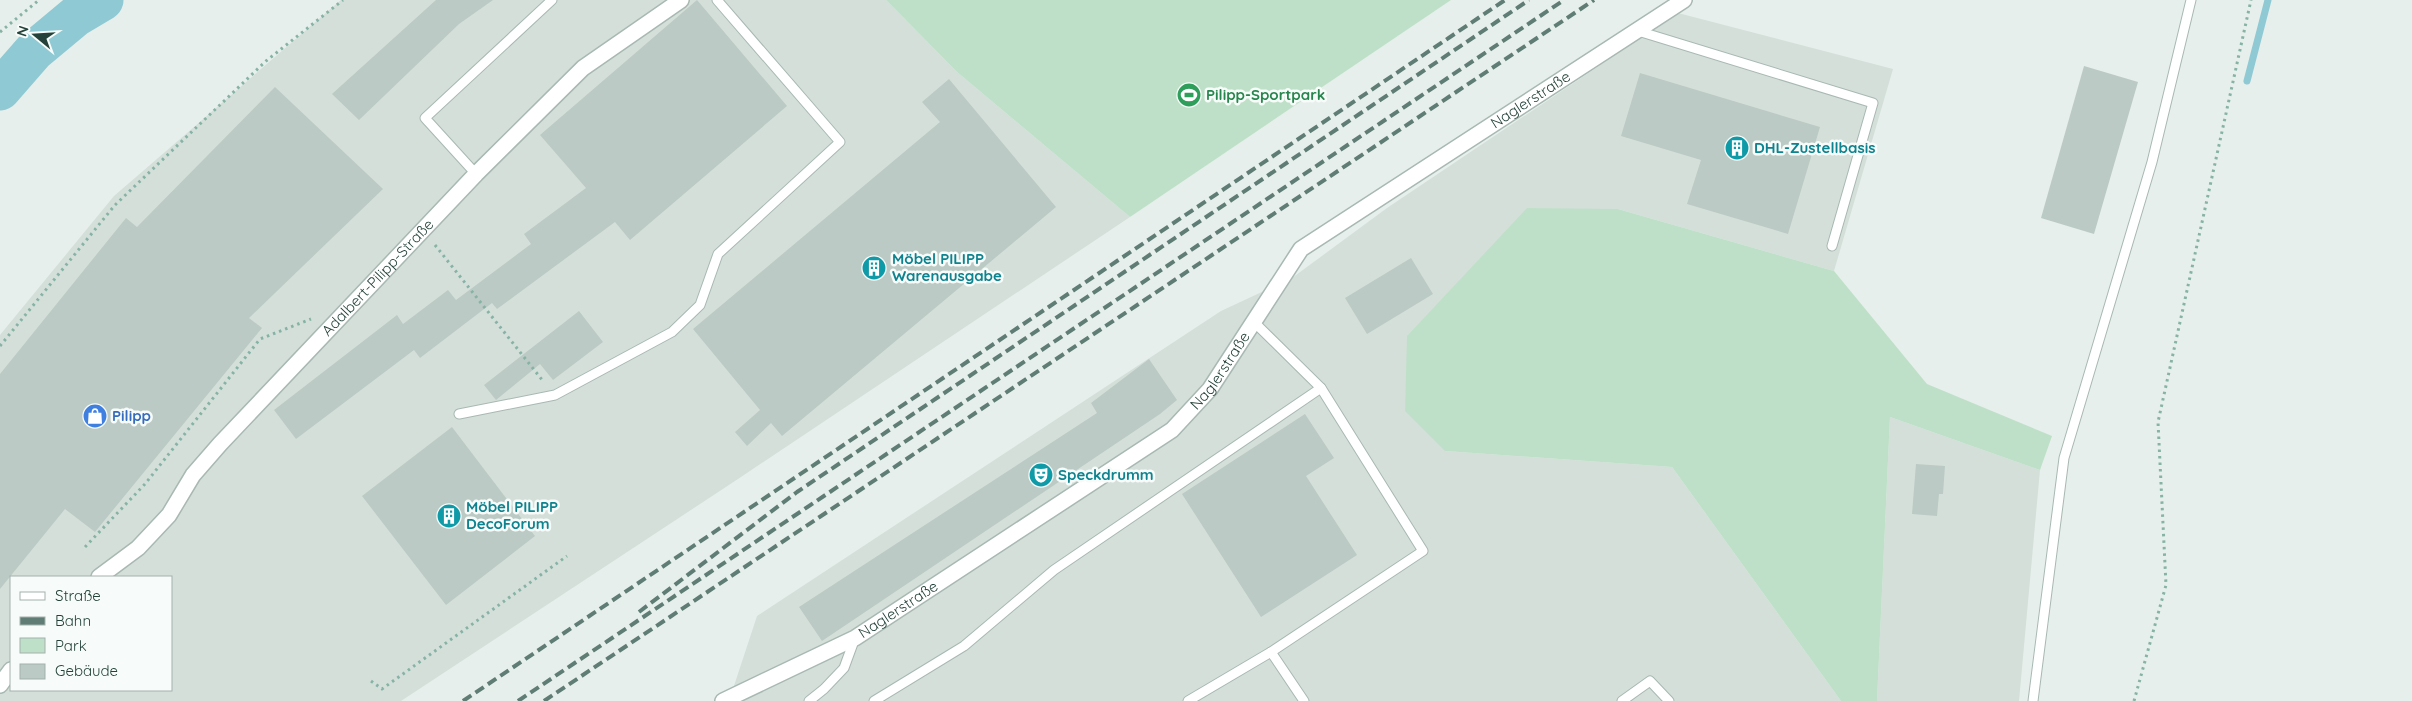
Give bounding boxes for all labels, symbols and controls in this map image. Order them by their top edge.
north arrow [10,10,60,60]
text: N [12,23,33,39]
street label: Naglerstraße [1487,67,1574,132]
sports icon: Pilipp-Sportpark [1176,82,1202,108]
place label: Pilipp-Sportpark [1206,85,1325,104]
building icon: DHL-Zustellbasis [1724,135,1750,161]
place label: DHL-Zustellbasis [1754,138,1875,157]
street label: Adalbert-Pilipp-Straße [317,215,437,340]
place label: Möbel PILIPP Warenausgabe [892,249,1002,285]
building icon: Möbel PILIPP Warenausgabe [861,255,887,281]
street label: Naglerstraße [1186,328,1254,413]
shop icon: Pilipp [82,403,108,429]
place label: Pilipp [112,406,151,425]
theatre icon: Speckdrumm [1028,462,1054,488]
place label: Speckdrumm [1058,465,1154,484]
place label: Möbel PILIPP DecoForum [466,497,558,533]
building icon: Möbel PILIPP DecoForum [436,503,462,529]
legend [10,576,172,691]
street label: Naglerstraße [855,576,941,642]
text: Straße [55,586,101,605]
text: Bahn [55,611,91,630]
text: Park [55,636,87,655]
text: Gebäude [55,661,118,680]

